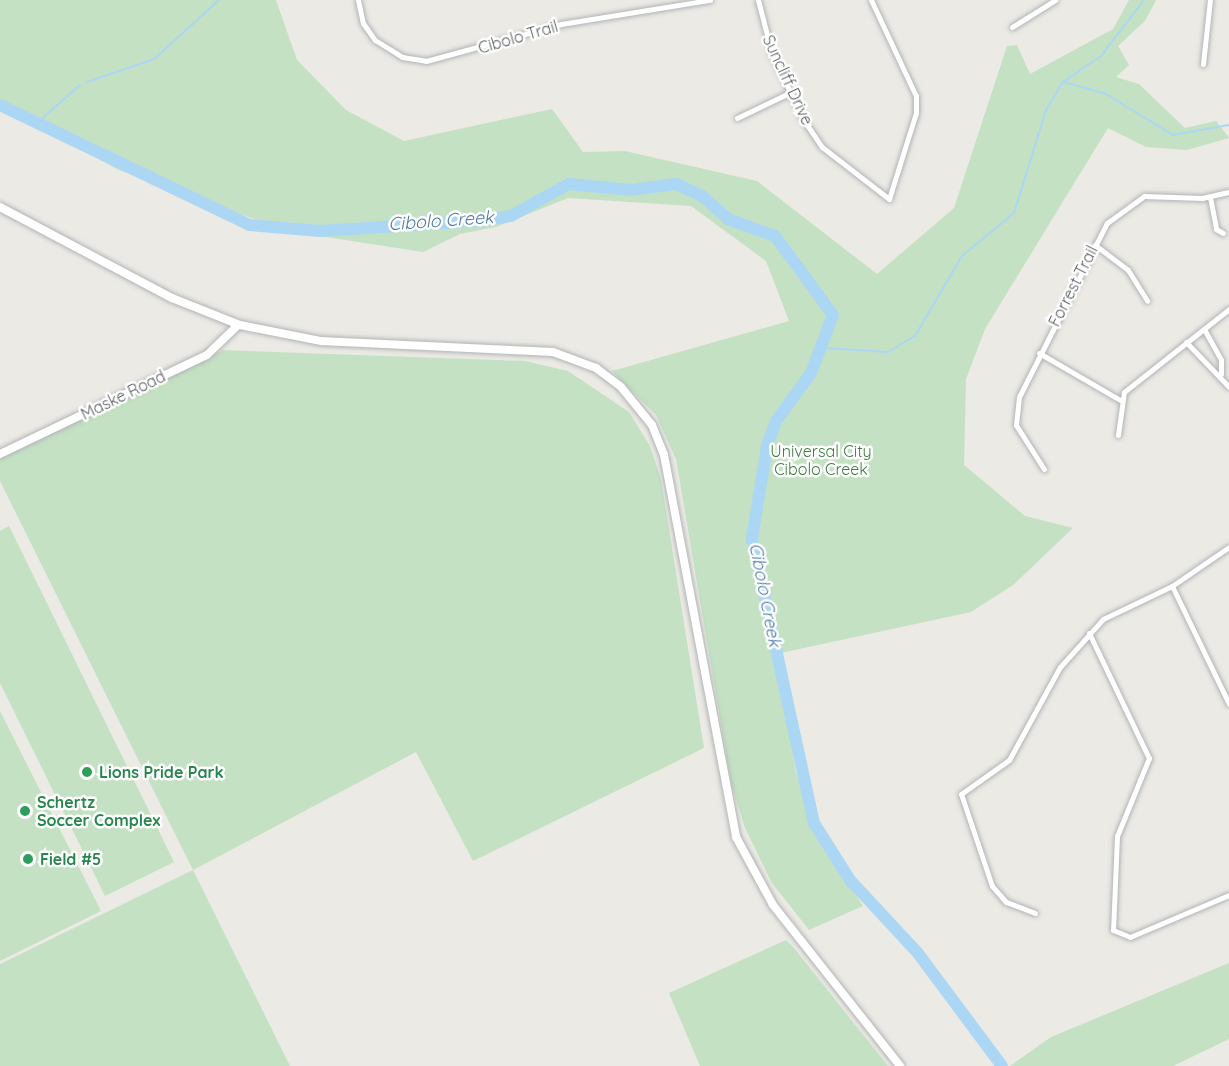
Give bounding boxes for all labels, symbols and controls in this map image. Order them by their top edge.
street label: Cibolo Trail [476,16,560,58]
street label: Suncliff Drive [759,32,817,128]
water label: Cibolo Creek [388,207,494,235]
street label: Forrest Trail [1044,242,1102,330]
street label: Maske Road [78,366,168,424]
park label: Universal City Cibolo Creek [770,441,872,479]
water label: Cibolo Creek [744,541,786,649]
place label: Lions Pride Park [99,762,223,782]
marker: Lions Pride Park [80,765,94,779]
place label: Schertz Soccer Complex [37,792,160,830]
marker: Schertz Soccer Complex [18,804,32,818]
place label: Field #5 [40,849,101,869]
marker: Field #5 [21,852,35,866]

